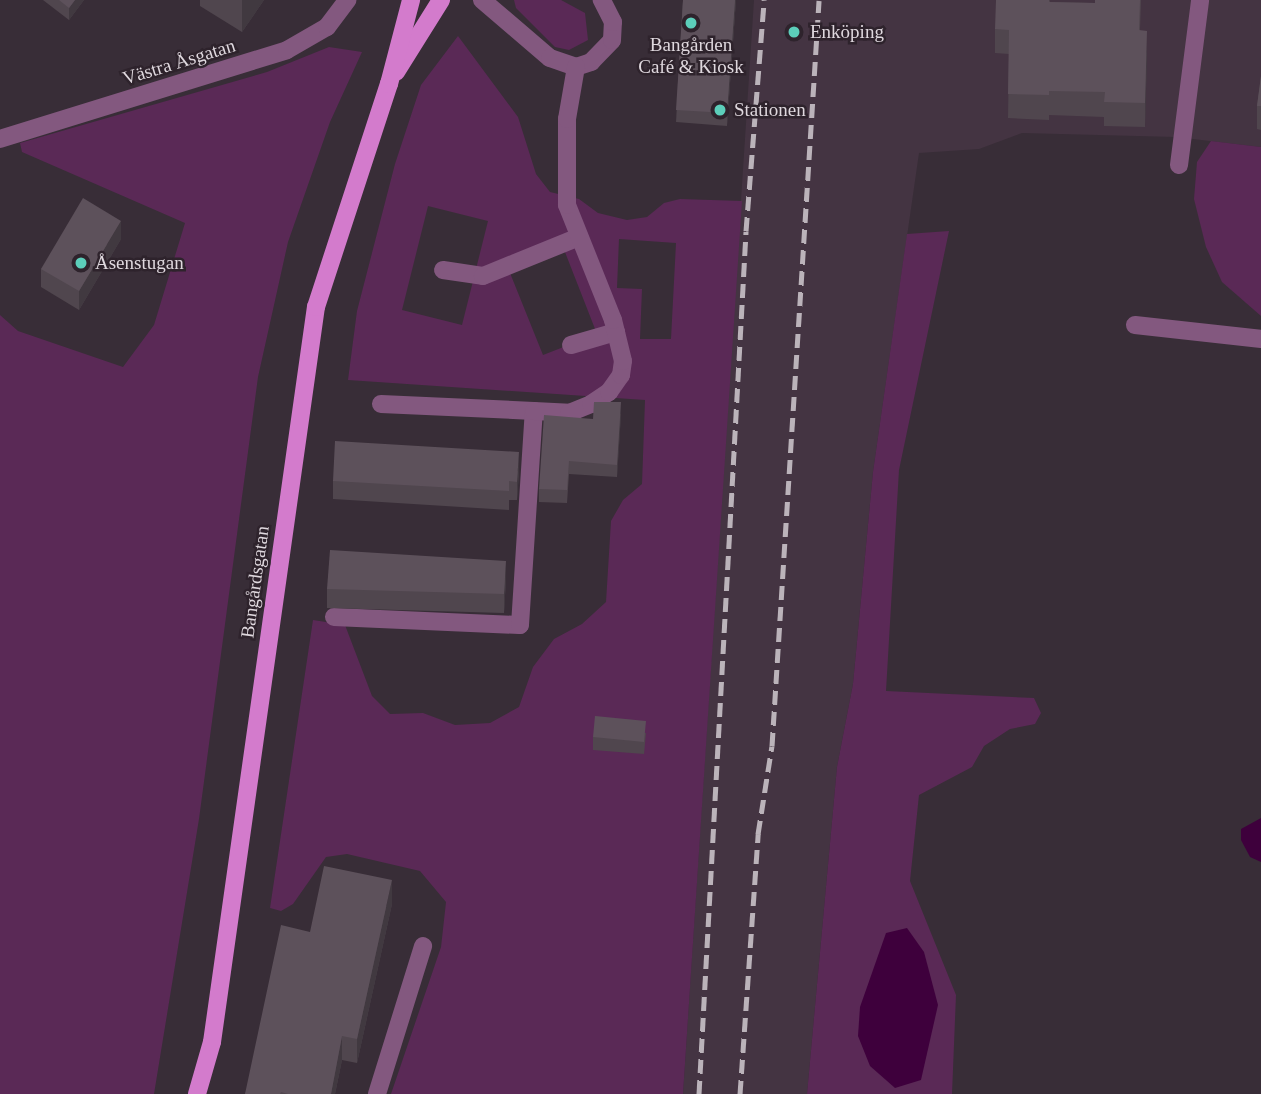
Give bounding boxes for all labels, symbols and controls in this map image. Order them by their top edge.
marker: Bangården Café & Kiosk [683,15,699,31]
place label: Enköping [810,21,884,43]
marker: Enköping [784,22,804,42]
street label: Västra Åsgatan [120,34,238,90]
place label: Bangården Café & Kiosk [638,34,744,78]
place label: Stationen [734,99,806,121]
marker: Stationen [712,102,728,118]
place label: Åsenstugan [95,252,184,274]
marker: Åsenstugan [73,255,89,271]
street label: Bangårdsgatan [236,525,274,639]

